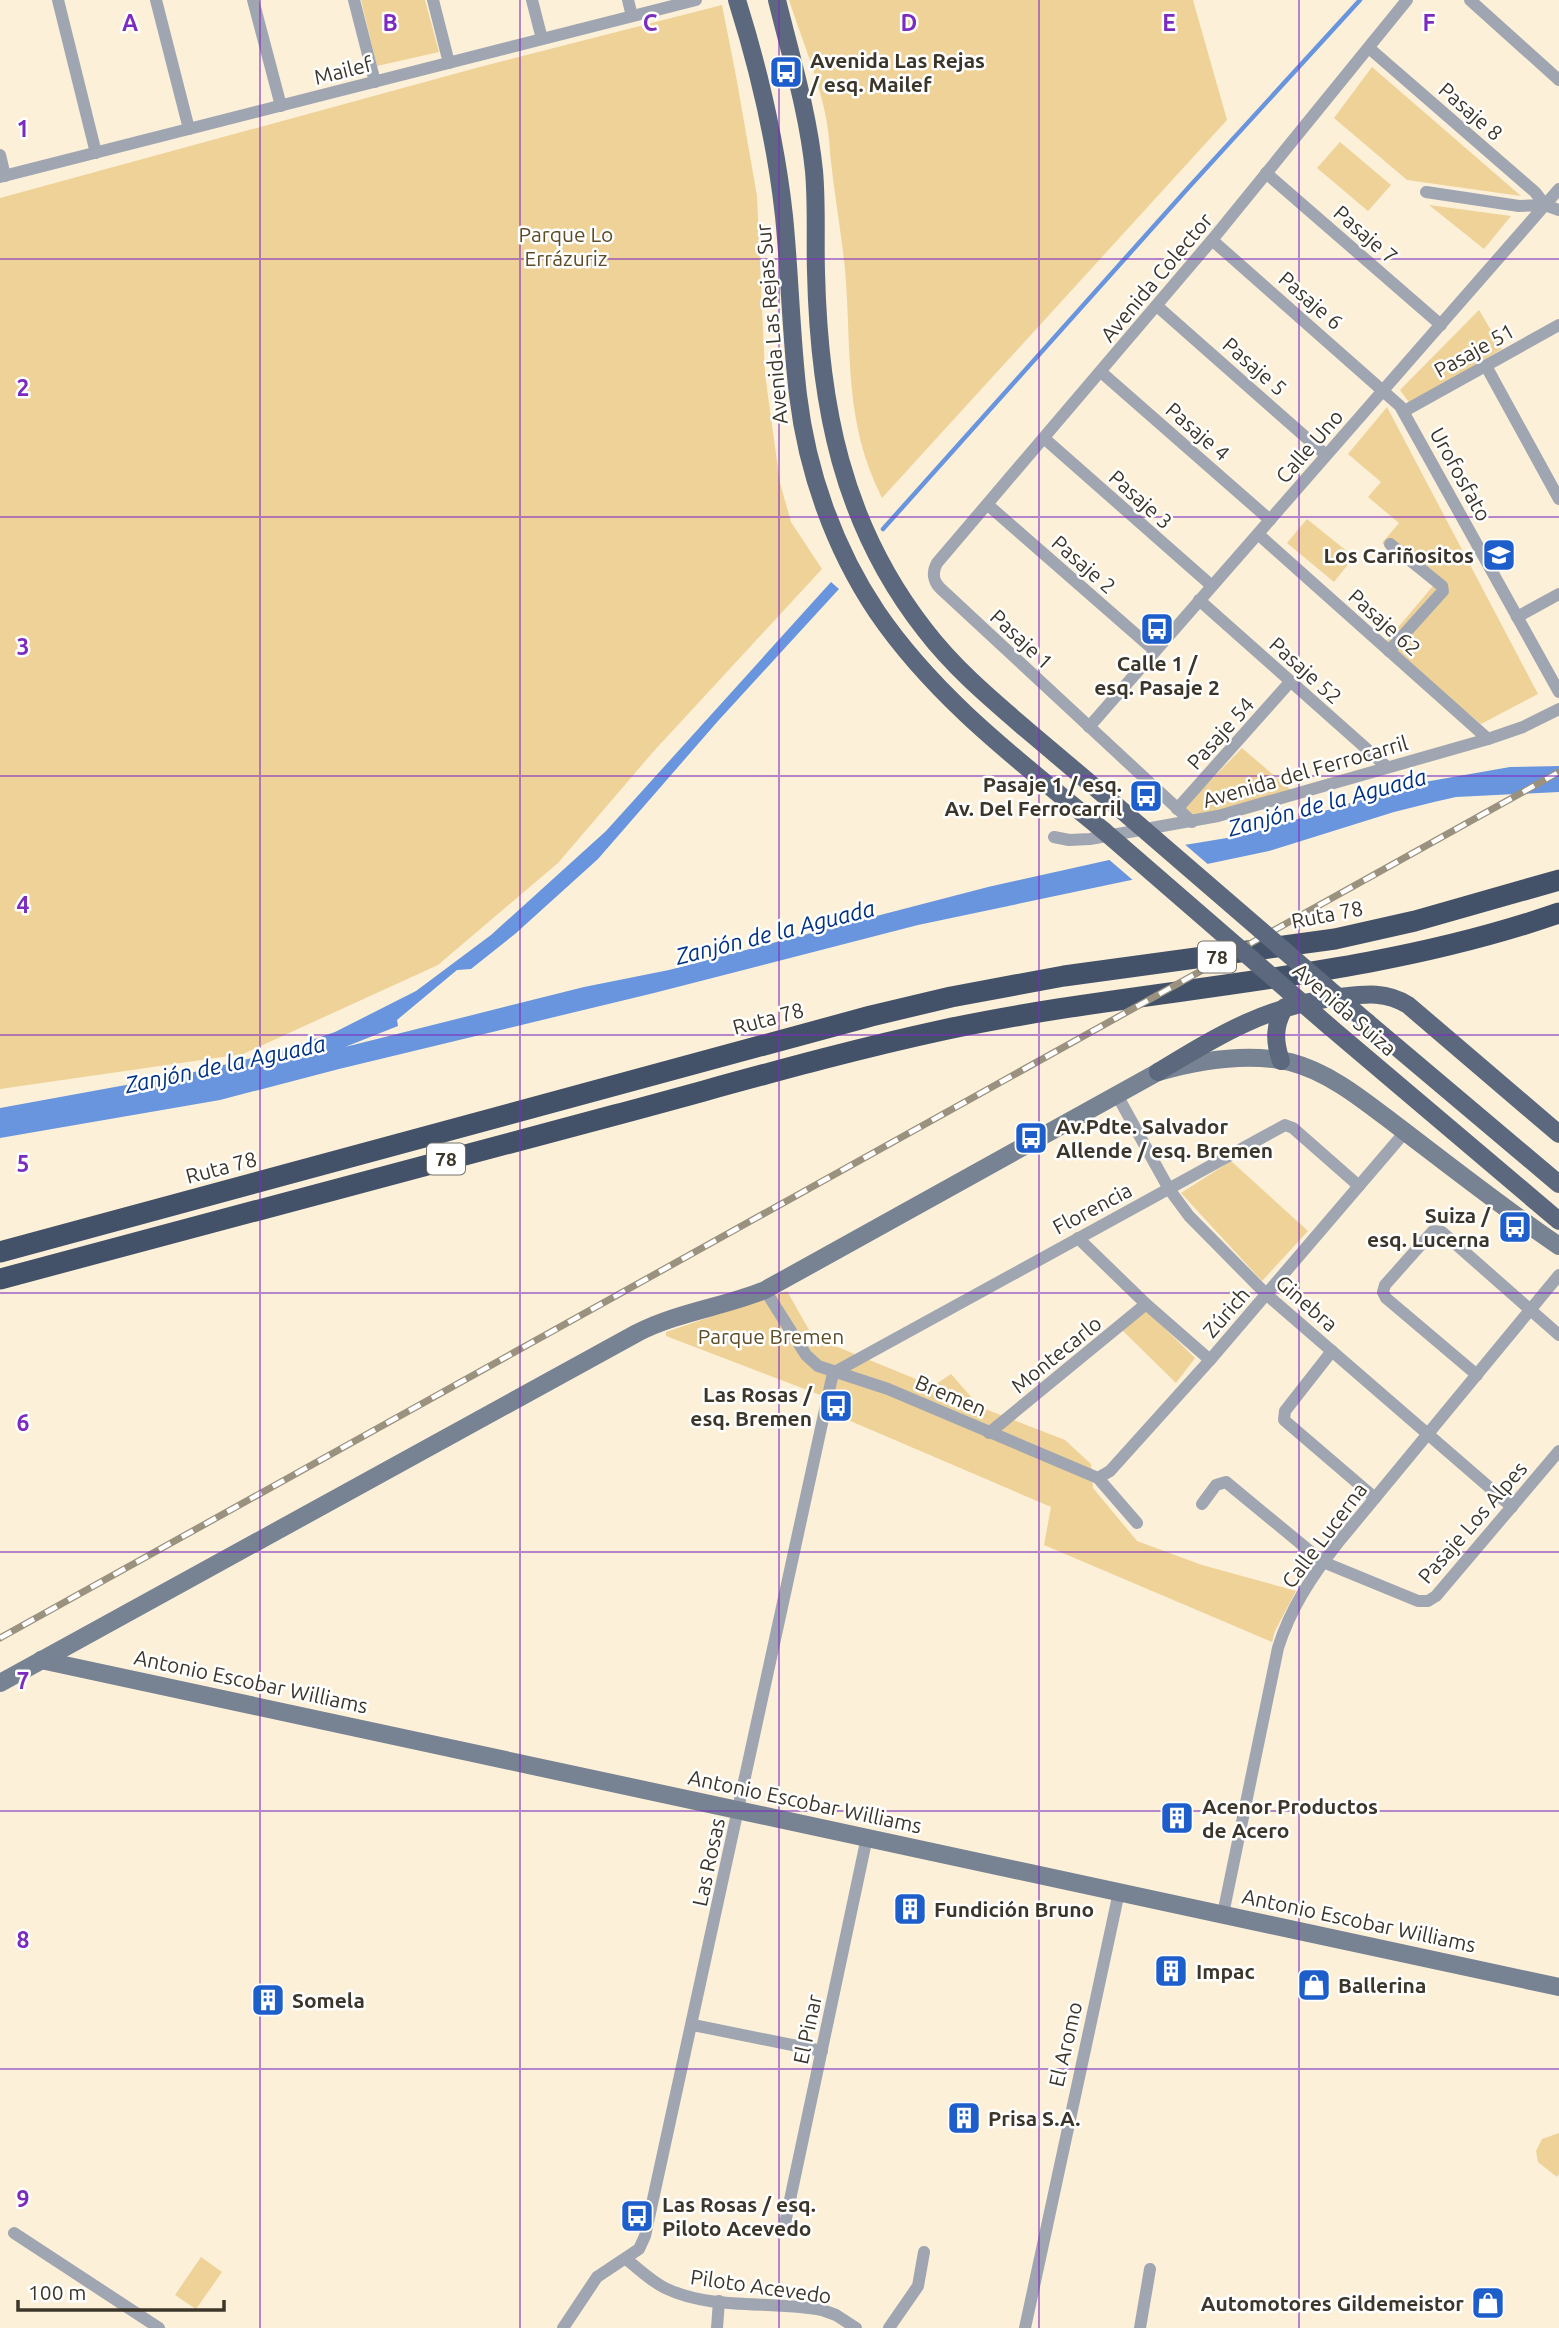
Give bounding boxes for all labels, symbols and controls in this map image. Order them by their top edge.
text: A [122,10,138,35]
text: B [382,10,398,35]
text: C [643,10,658,35]
text: D [901,10,917,35]
text: E [1162,10,1176,35]
text: F [1423,10,1436,35]
place label: Avenida Las Rejas / esq. Mailef [809,48,985,96]
street label: Mailef [311,51,376,89]
bus stop icon: Avenida Las Rejas / esq. Mailef [767,53,805,91]
street label: Pasaje 8 [1434,77,1508,145]
text: 1 [17,116,29,141]
street label: Pasaje 7 [1329,200,1403,268]
street label: Avenida Colector [1095,208,1217,346]
park label: Parque Lo Errázuriz [519,222,613,270]
street label: Avenida Las Rejas Sur [750,223,792,425]
street label: Pasaje 6 [1274,266,1348,334]
street label: Pasaje 51 [1430,318,1518,382]
street label: Pasaje 5 [1218,332,1292,400]
text: 2 [17,375,29,400]
street label: Pasaje 4 [1161,397,1235,465]
street label: Calle Uno [1271,404,1347,488]
street label: Urofosfato [1425,423,1497,525]
street label: Pasaje 3 [1105,465,1177,533]
street label: Pasaje 2 [1047,530,1121,598]
school or university icon: Los Cariñositos [1480,536,1518,574]
place label: Los Cariñositos [1324,543,1474,567]
street label: Pasaje 62 [1344,584,1426,660]
street label: Pasaje 1 [986,604,1058,674]
bus stop icon: Calle 1 / esq. Pasaje 2 [1138,610,1176,648]
street label: Pasaje 52 [1265,632,1347,708]
text: 3 [17,634,29,659]
place label: Calle 1 / esq. Pasaje 2 [1094,651,1220,699]
street label: Pasaje 54 [1182,692,1258,774]
street label: Avenida del Ferrocarril [1200,730,1410,812]
water label: Zanjón de la Aguada [1224,763,1429,841]
place label: Pasaje 1 / esq. Av. Del Ferrocarril [945,772,1122,820]
bus stop icon: Pasaje 1 / esq. Av. Del Ferrocarril [1127,777,1165,815]
text: 4 [17,892,30,917]
water label: Zanjón de la Aguada [672,895,877,969]
street label: Ruta 78 [1289,895,1365,933]
road number: 78 [1198,942,1236,973]
street label: Avenida Suiza [1289,958,1401,1060]
street label: Ruta 78 [730,997,806,1039]
water label: Zanjón de la Aguada [121,1030,328,1098]
place label: Av.Pdte. Salvador Allende / esq. Bremen [1056,1114,1273,1162]
bus stop icon: Av.Pdte. Salvador Allende / esq. Bremen [1012,1119,1050,1157]
road number: 78 [427,1144,465,1175]
street label: Ruta 78 [183,1146,259,1188]
text: 5 [17,1151,29,1176]
street label: Florencia [1048,1177,1136,1239]
place label: Suiza / esq. Lucerna [1367,1203,1491,1251]
bus stop icon: Suiza / esq. Lucerna [1496,1208,1534,1246]
street label: Ginebra [1271,1270,1343,1336]
street label: Zúrich [1198,1282,1254,1342]
street label: Montecarlo [1006,1311,1106,1397]
park label: Parque Bremen [698,1324,844,1348]
street label: Bremen [912,1369,990,1421]
place label: Las Rosas / esq. Bremen [690,1382,813,1430]
bus stop icon: Las Rosas / esq. Bremen [817,1387,855,1425]
text: 6 [17,1410,30,1435]
street label: Pasaje Los Alpes [1413,1456,1531,1588]
street label: Calle Lucerna [1277,1478,1371,1592]
street label: Antonio Escobar Williams [132,1645,370,1717]
text: 7 [17,1668,29,1693]
street label: Antonio Escobar Williams [686,1765,924,1837]
place label: Acenor Productos de Acero [1202,1794,1378,1842]
building icon: Acenor Productos de Acero [1158,1799,1196,1837]
street label: Las Rosas [687,1816,729,1908]
street label: Antonio Escobar Williams [1240,1884,1478,1956]
building icon: Fundición Bruno [891,1890,929,1928]
place label: Fundición Bruno [934,1897,1094,1921]
text: 8 [17,1927,29,1952]
building icon: Impac [1152,1952,1190,1990]
place label: Impac [1196,1959,1255,1983]
shop icon: Ballerina [1295,1966,1333,2004]
place label: Ballerina [1338,1973,1426,1997]
building icon: Somela [249,1981,287,2019]
place label: Somela [292,1988,365,2012]
street label: El Pinar [788,1992,826,2066]
street label: El Aromo [1044,1999,1086,2089]
building icon: Prisa S.A. [945,2099,983,2137]
place label: Prisa S.A. [988,2106,1081,2130]
text: 9 [17,2186,29,2211]
place label: Las Rosas / esq. Piloto Acevedo [662,2192,816,2240]
bus stop icon: Las Rosas / esq. Piloto Acevedo [618,2197,656,2235]
street label: Piloto Acevedo [689,2264,833,2308]
scale bar [18,2268,224,2312]
text: 100 m [28,2280,86,2304]
shop icon: Automotores Gildemeistor [1469,2284,1507,2322]
place label: Automotores Gildemeistor [1201,2291,1464,2315]

